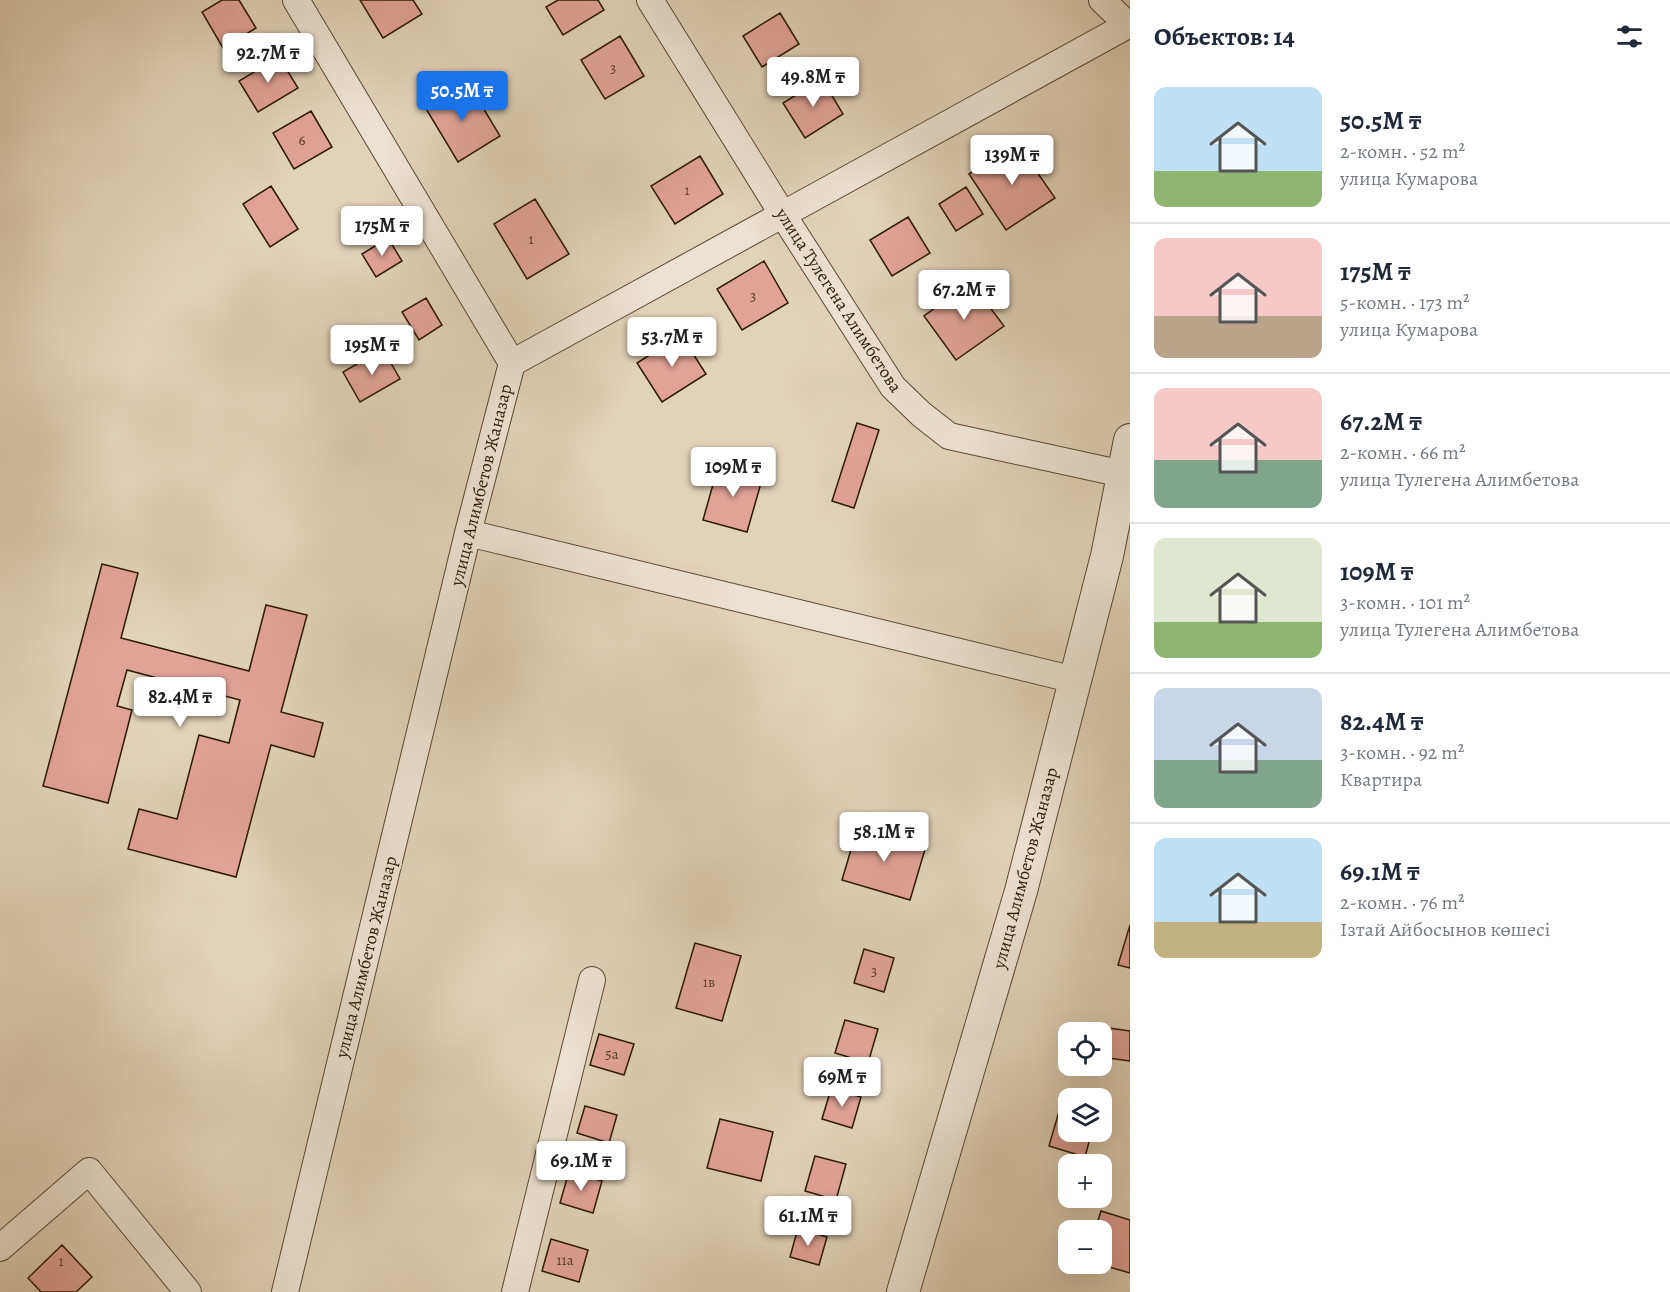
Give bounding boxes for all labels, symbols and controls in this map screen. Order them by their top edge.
text: Объектов: 14 [1154,19,1295,54]
icon: filters [1613,20,1646,53]
pin: 92.7M ₸ [213,33,323,84]
text: 92.7M ₸ [236,39,300,66]
pin: 49.8M ₸ [758,57,868,108]
house number: 3 [610,58,616,78]
text: 49.8M ₸ [781,63,845,90]
pin: 50.5M ₸ [407,71,517,122]
text: 50.5M ₸ [431,77,493,104]
text: 50.5M ₸ [1340,103,1422,138]
icon: home [1202,111,1274,183]
house number: 6 [299,130,306,150]
pin: 139M ₸ [963,135,1061,186]
text: 2-комн. · 52 m² [1340,138,1465,165]
text: 139M ₸ [984,141,1040,168]
text: улица Кумарова [1340,165,1478,192]
house number: 1 [684,180,690,200]
street label: улица Тулегена Алимбетова [770,202,908,397]
pin: 175M ₸ [333,206,431,257]
text: 175M ₸ [355,212,409,239]
house number: 1 [528,229,534,249]
text: 175M ₸ [1340,254,1411,289]
icon: home [1202,262,1274,334]
pin: 67.2M ₸ [909,270,1019,321]
text: 67.2M ₸ [932,276,996,303]
house number: 3 [750,286,756,306]
text: 5-комн. · 173 m² [1340,289,1470,316]
text: улица Кумарова [1340,316,1478,343]
pin: 53.7M ₸ [617,317,727,368]
text: 53.7M ₸ [641,323,703,350]
pin: 195M ₸ [323,325,421,376]
text: 195M ₸ [344,331,400,358]
street label: улица Алимбетов Жаназар [444,382,518,589]
text: 67.2M ₸ [1340,404,1422,439]
icon: home [1202,412,1274,484]
text: 2-комн. · 66 m² [1340,439,1465,466]
pin: 109M ₸ [684,447,782,498]
text: 109M ₸ [705,453,761,480]
text: улица Тулегена Алимбетова [1340,466,1579,493]
text: 109M ₸ [1340,554,1414,589]
icon: home [1202,562,1274,634]
text: 3-комн. · 101 m² [1340,589,1470,616]
text: улица Тулегена Алимбетова [1340,616,1579,643]
pin: 82.4M ₸ [125,677,235,728]
text: 82.4M ₸ [148,683,212,710]
text: 82.4M ₸ [1340,704,1424,739]
icon: home [1202,712,1274,784]
text: 3-комн. · 92 m² [1340,739,1464,766]
street label: улица Алимбетов Жаназар [986,765,1063,972]
text: Квартира [1340,766,1422,793]
pin: 58.1M ₸ [829,812,939,863]
text: 58.1M ₸ [854,818,914,845]
street label: улица Алимбетов Жаназар [329,854,403,1061]
text: 69.1M ₸ [1340,854,1420,889]
icon: home [1202,862,1274,934]
text: 2-комн. · 76 m² [1340,889,1465,916]
text: Ізтай Айбосынов көшесі [1340,916,1550,943]
house number: 3 [871,961,877,981]
house number: 1в [703,972,715,992]
map controls [1058,1022,1112,1274]
button: locate [1058,1022,1112,1076]
house number: 5а [605,1044,619,1064]
pin: 69M ₸ [800,1057,884,1108]
text: 69M ₸ [818,1063,866,1090]
button: layers [1058,1088,1112,1142]
pin: 69.1M ₸ [526,1141,636,1192]
text: 69.1M ₸ [550,1147,612,1174]
button: + [1058,1154,1112,1208]
pin: 61.1M ₸ [753,1196,863,1247]
text: 61.1M ₸ [778,1202,838,1229]
button: − [1058,1220,1112,1274]
house number: 11а [556,1250,574,1270]
house number: 1 [58,1251,64,1271]

